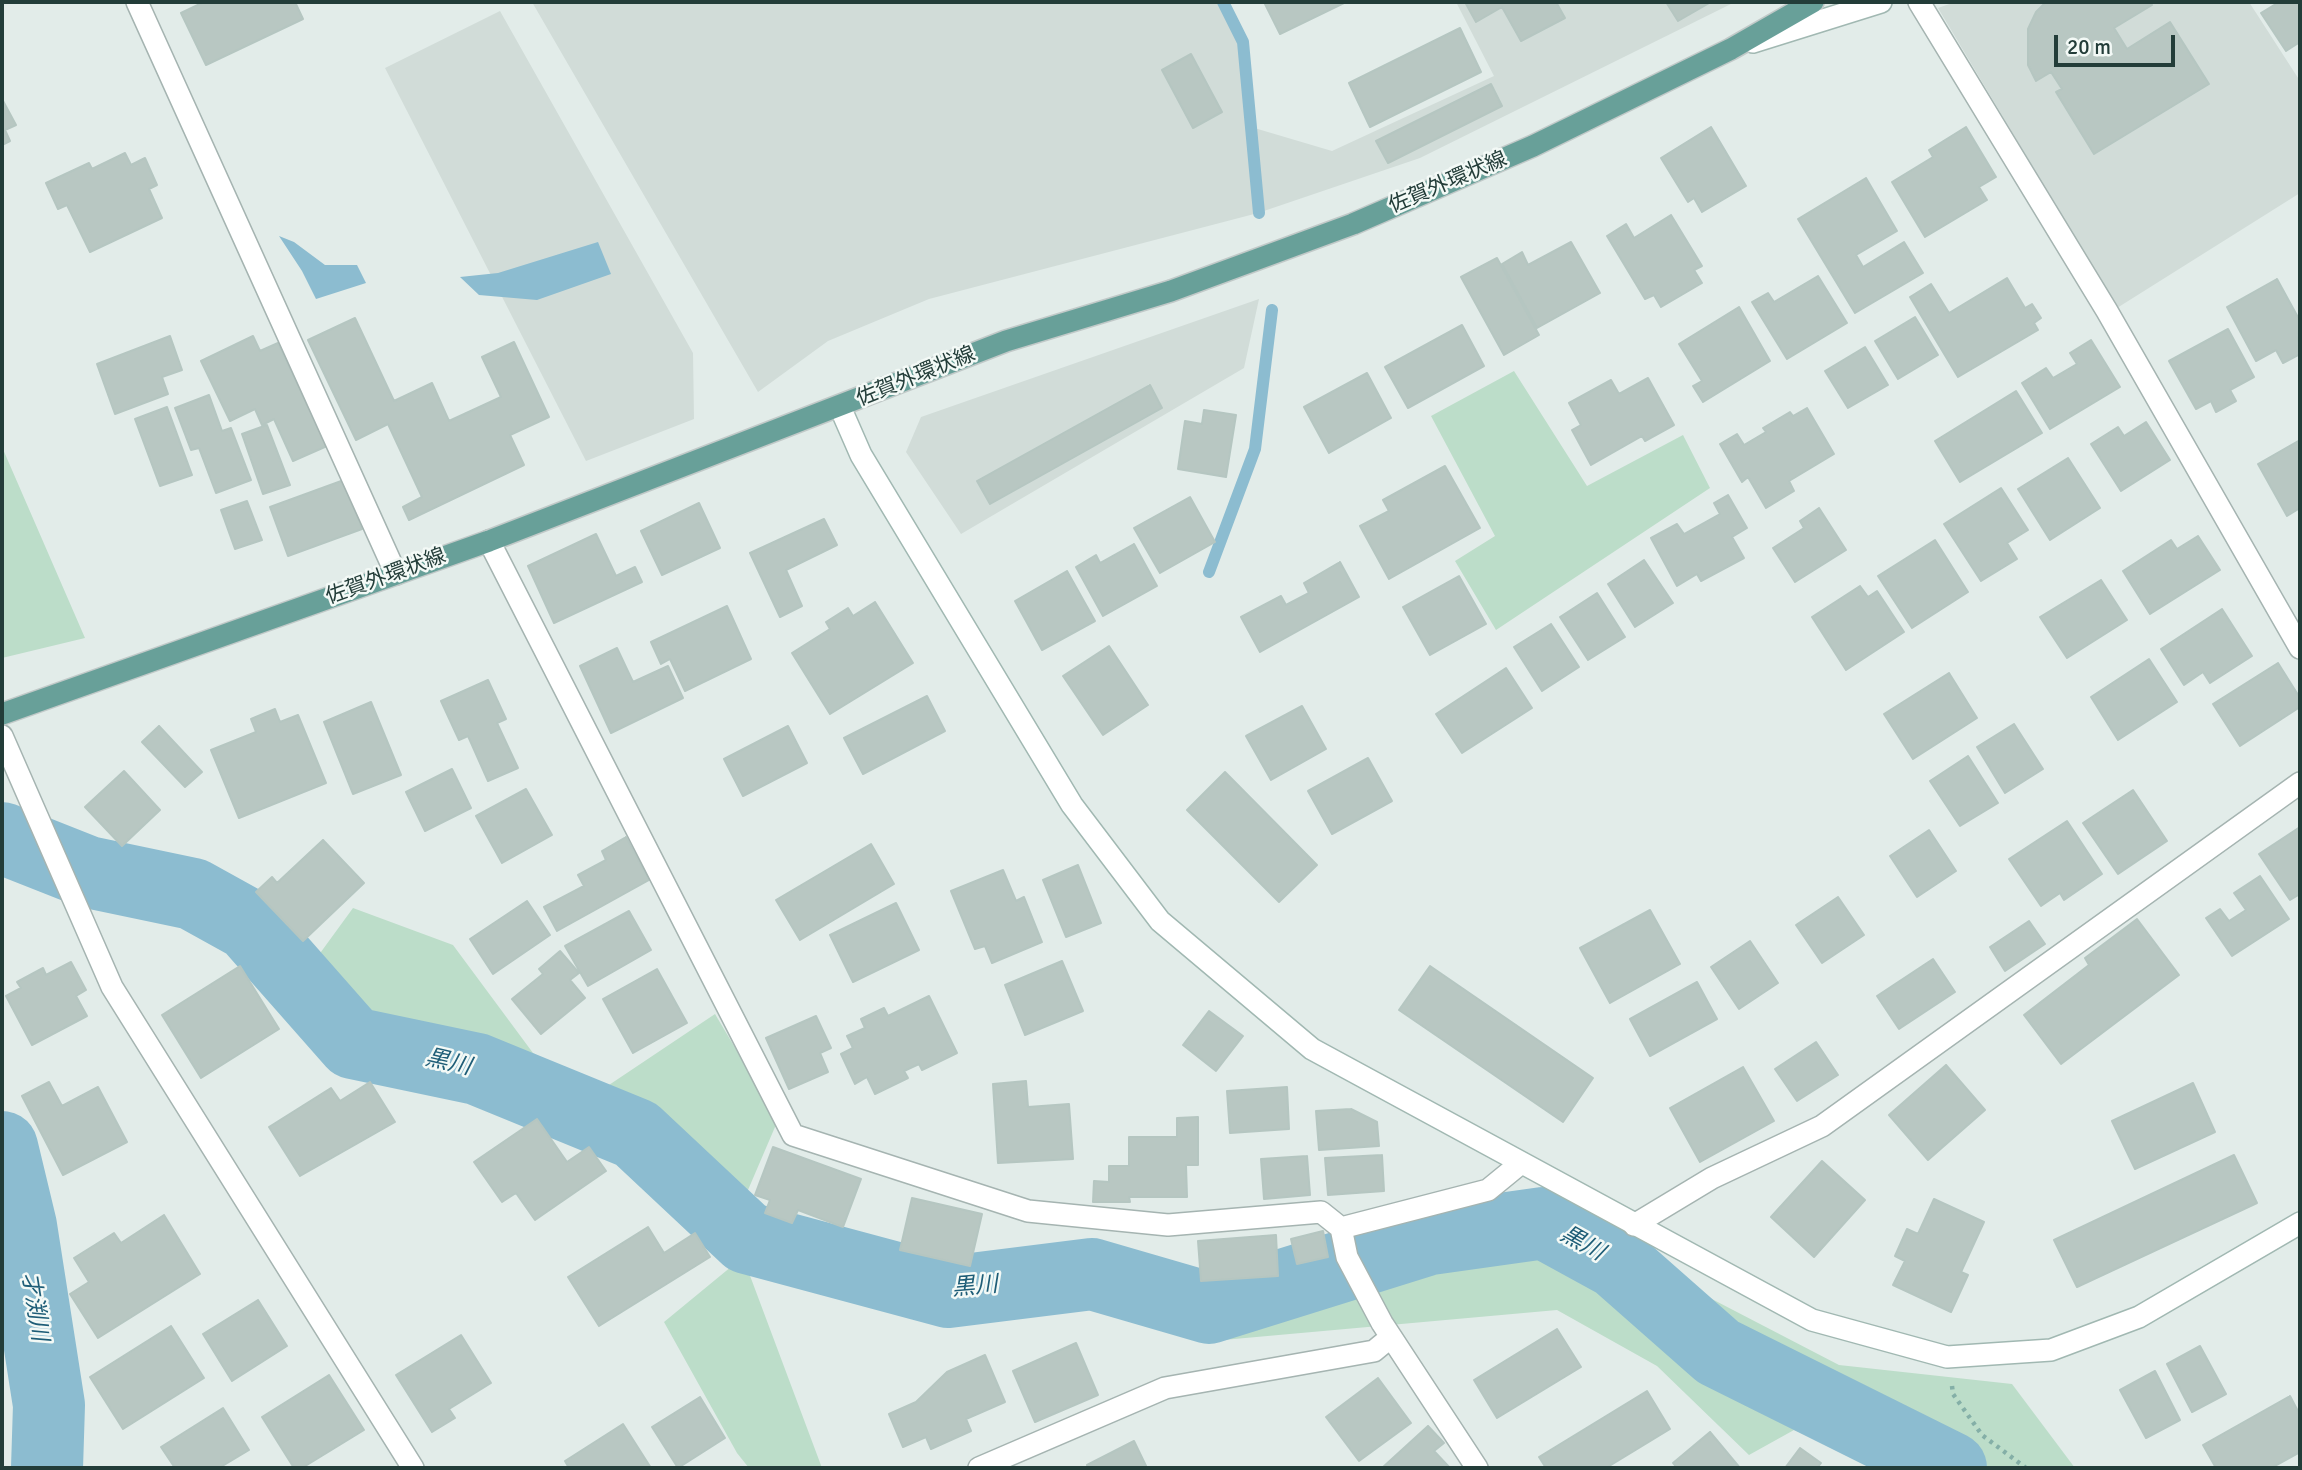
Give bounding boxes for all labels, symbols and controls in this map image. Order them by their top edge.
scale bar [2057,21,2178,65]
text: 20 m [2067,34,2111,60]
street label: 佐賀外環状線 [1385,147,1511,219]
street label: 佐賀外環状線 [853,342,979,412]
street label: 佐賀外環状線 [322,544,450,610]
water label: 黒川 [422,1044,474,1082]
water label: 黒川 [1555,1221,1609,1267]
water label: 才渕川 [15,1271,53,1343]
water label: 黒川 [951,1271,999,1303]

